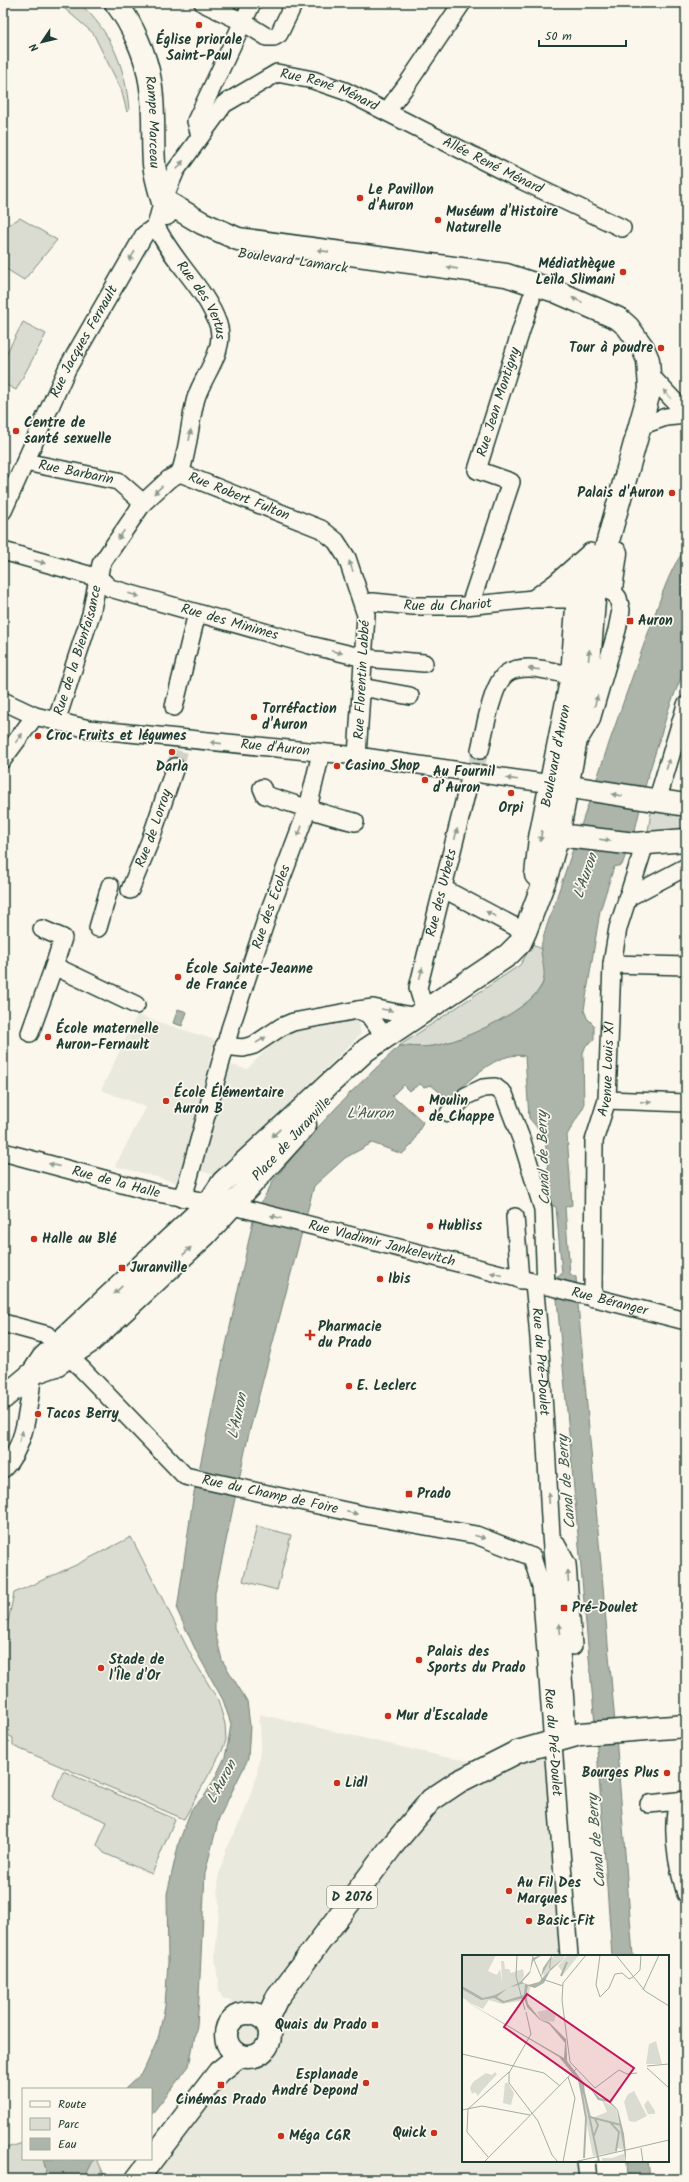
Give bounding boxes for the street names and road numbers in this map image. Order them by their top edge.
street label: Rue René Ménard [278,63,383,118]
street label: Rampe Marceau [138,74,165,170]
street label: Allée René Ménard [439,131,548,200]
street label: Boulevard Lamarck [237,242,350,280]
street label: Rue des Vertus [171,256,231,340]
street label: Rue Jacques Fernault [44,281,124,401]
street label: Rue Jean Montigny [471,344,526,460]
street label: Rue Barbarin [36,454,116,491]
street label: Rue Robert Fulton [185,466,293,527]
street label: Rue de la Bienfaisance [48,583,108,718]
street label: Rue du Chariot [402,592,494,617]
street label: Rue des Minimes [178,598,281,646]
street label: Rue Florentin Labbé [348,619,376,740]
street label: Boulevard d'Auron [535,703,577,809]
street label: Rue d'Auron [239,733,311,762]
street label: Rue de Lorroy [129,786,178,871]
street label: Rue des Urbets [420,847,463,939]
street label: Rue des Écoles [246,862,297,952]
street label: Avenue Louis XI [591,1021,621,1119]
street label: Place de Juranville [247,1091,338,1186]
street label: Rue de la Halle [69,1160,163,1204]
street label: Rue Vladimir Jankelevitch [306,1214,458,1273]
street label: Rue Béranger [569,1281,652,1322]
street label: Rue du Pré-Doulet [526,1307,555,1417]
street label: Rue du Champ de Foire [200,1469,341,1520]
street label: Rue du Pré-Doulet [538,1687,568,1798]
road number: D 2076 [327,1886,377,1908]

